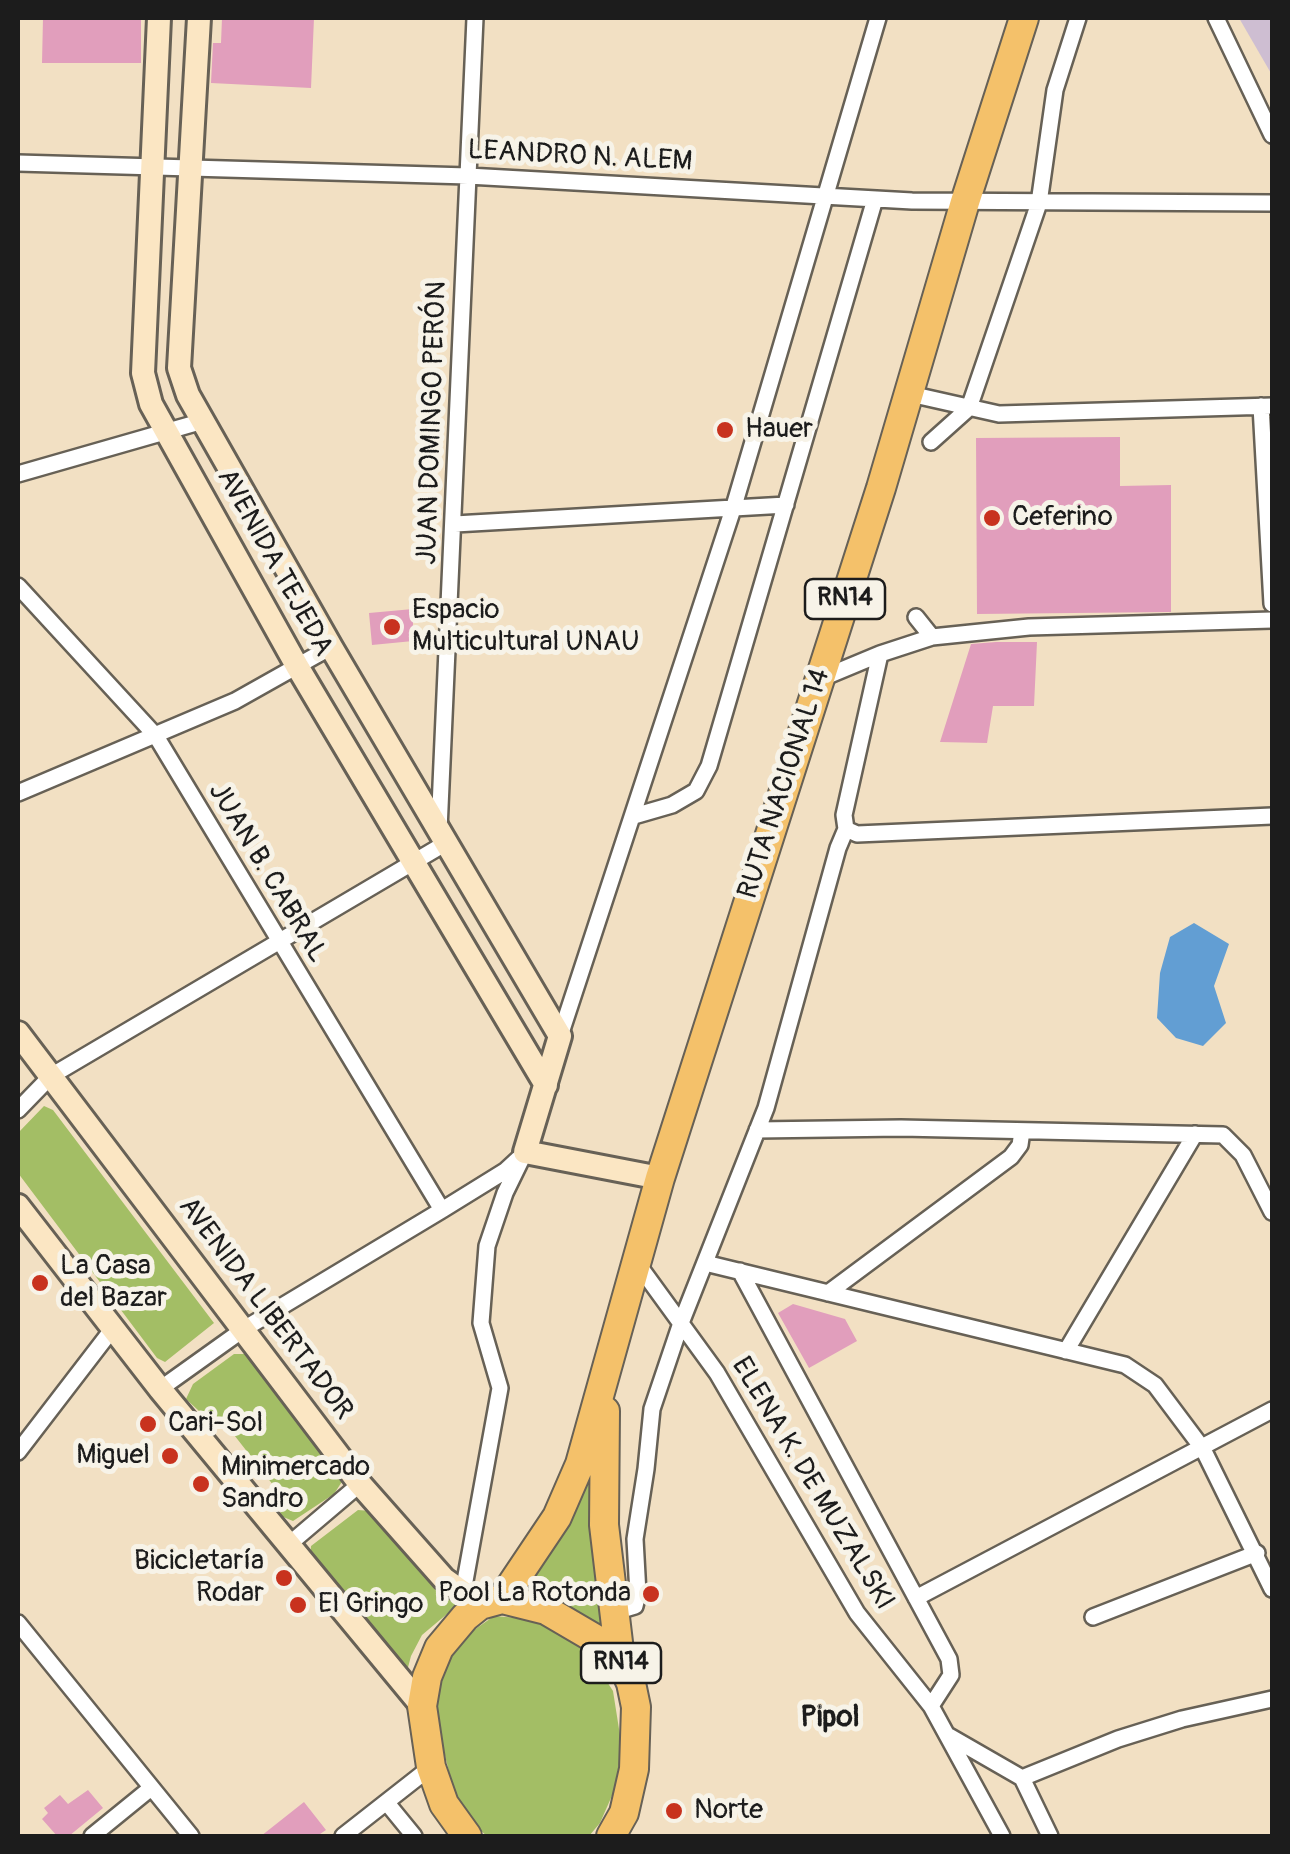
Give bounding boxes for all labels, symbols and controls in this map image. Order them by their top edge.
street label: LEANDRO N. ALEM [467,134,693,180]
street label: JUAN DOMINGO PERÓN [411,281,455,565]
place label: Hauer [745,413,813,447]
marker: Hauer [714,419,736,441]
street label: AVENIDA TEJEDA [209,464,339,662]
place label: Ceferino [1012,501,1113,535]
marker: Ceferino [981,507,1003,529]
road number: RN14 [805,579,885,619]
place label: Espacio Multicultural UNAU [412,594,639,660]
marker: Espacio Multicultural UNAU [381,616,403,638]
street label: RUTA NACIONAL 14 [732,665,838,903]
street label: JUAN B. CABRAL [200,777,334,969]
street label: AVENIDA LIBERTADOR [170,1191,360,1427]
place label: La Casa del Bazar [60,1250,167,1316]
marker: La Casa del Bazar [29,1272,51,1294]
street label: ELENA K. DE MUZALSKI [723,1352,901,1616]
place label: Cari-Sol [168,1407,263,1441]
marker: Cari-Sol [137,1413,159,1435]
place label: Miguel [76,1439,150,1473]
marker: Miguel [159,1445,181,1467]
place label: Minimercado Sandro [221,1451,370,1517]
marker: Minimercado Sandro [190,1473,212,1495]
place label: Bicicletaría Rodar [134,1545,264,1611]
marker: Bicicletaría Rodar [273,1567,295,1589]
place label: Pool La Rotonda [438,1577,631,1611]
marker: Pool La Rotonda [640,1583,662,1605]
place label: El Gringo [318,1588,424,1622]
marker: El Gringo [287,1594,309,1616]
road number: RN14 [581,1643,661,1683]
district label: Pipol [800,1700,860,1736]
place label: Norte [694,1794,763,1828]
marker: Norte [663,1800,685,1822]

